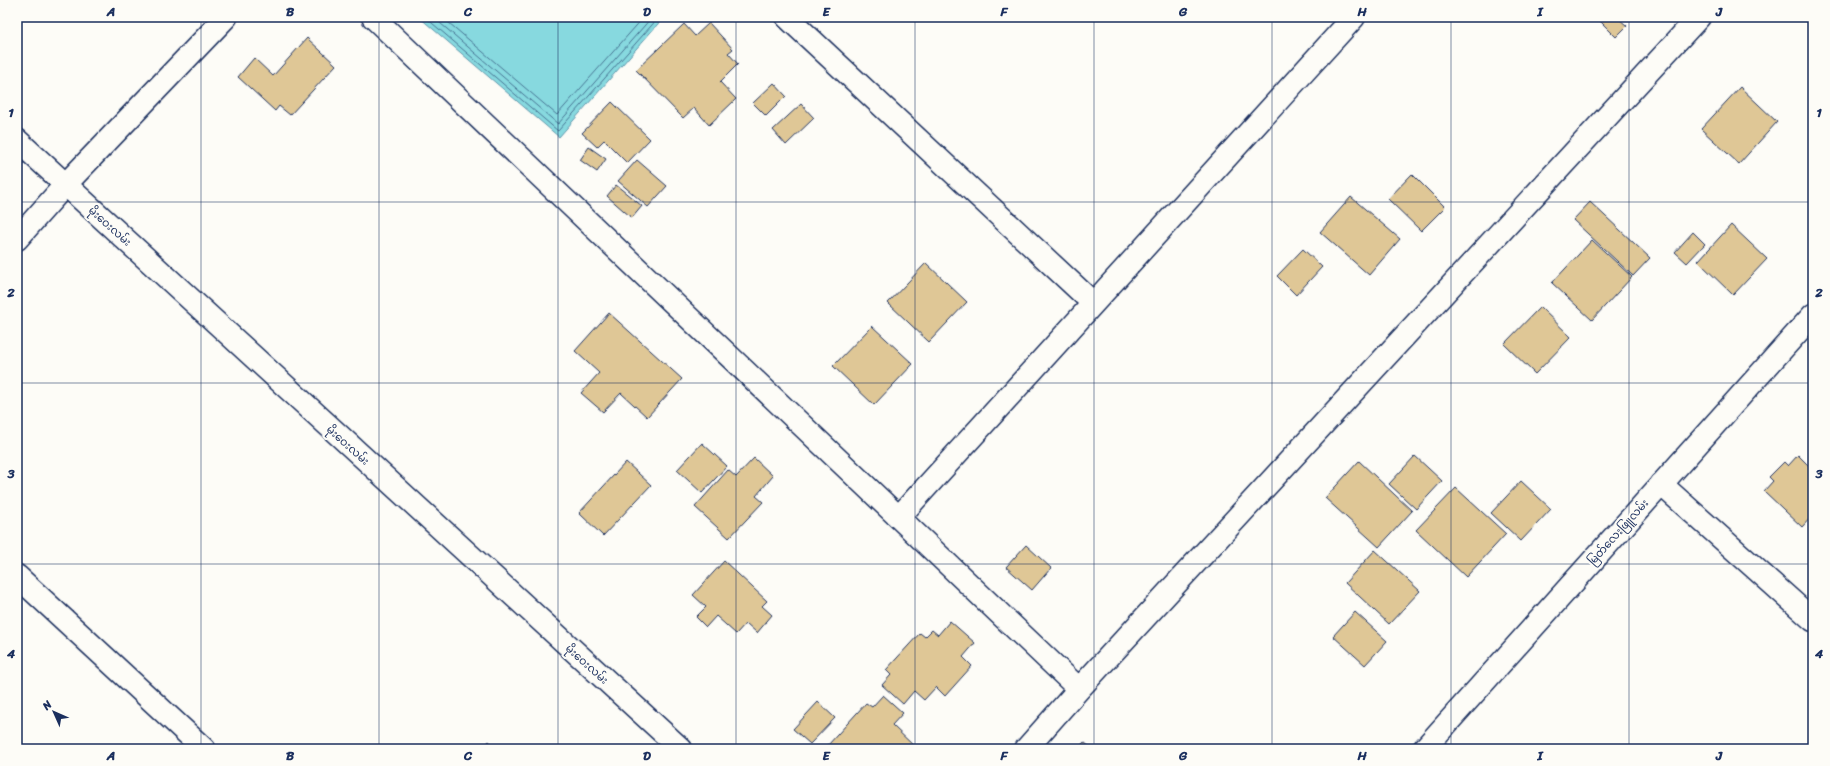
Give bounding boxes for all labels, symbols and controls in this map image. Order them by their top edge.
text: A [106,0,115,23]
text: B [286,0,295,23]
text: C [463,0,473,23]
text: D [643,0,651,23]
text: E [822,0,831,23]
text: F [999,0,1008,23]
text: G [1178,0,1188,23]
text: H [1356,0,1367,23]
text: I [1536,0,1544,23]
text: J [1715,0,1723,23]
text: 1 [8,101,14,124]
text: 1 [1816,101,1822,124]
street label: မိုးဝေးလမ်း [84,202,136,251]
text: 2 [6,281,15,304]
text: 2 [1814,281,1823,304]
street label: မိုးဝေးလမ်း [322,421,374,470]
text: 3 [6,462,15,485]
text: 3 [1814,462,1823,485]
street label: မြတ်လေးဖြူလမ်း [1583,495,1654,570]
street label: မိုးဝေးလမ်း [561,640,613,689]
text: 4 [6,642,16,665]
text: 4 [1814,642,1824,665]
north arrow [34,692,74,732]
text: N [37,696,57,715]
text: A [106,744,115,766]
text: B [286,744,295,766]
text: C [463,744,473,766]
text: D [643,744,651,766]
text: E [822,744,831,766]
text: F [999,744,1008,766]
text: G [1178,744,1188,766]
text: H [1356,744,1367,766]
text: I [1536,744,1544,766]
text: J [1715,744,1723,766]

